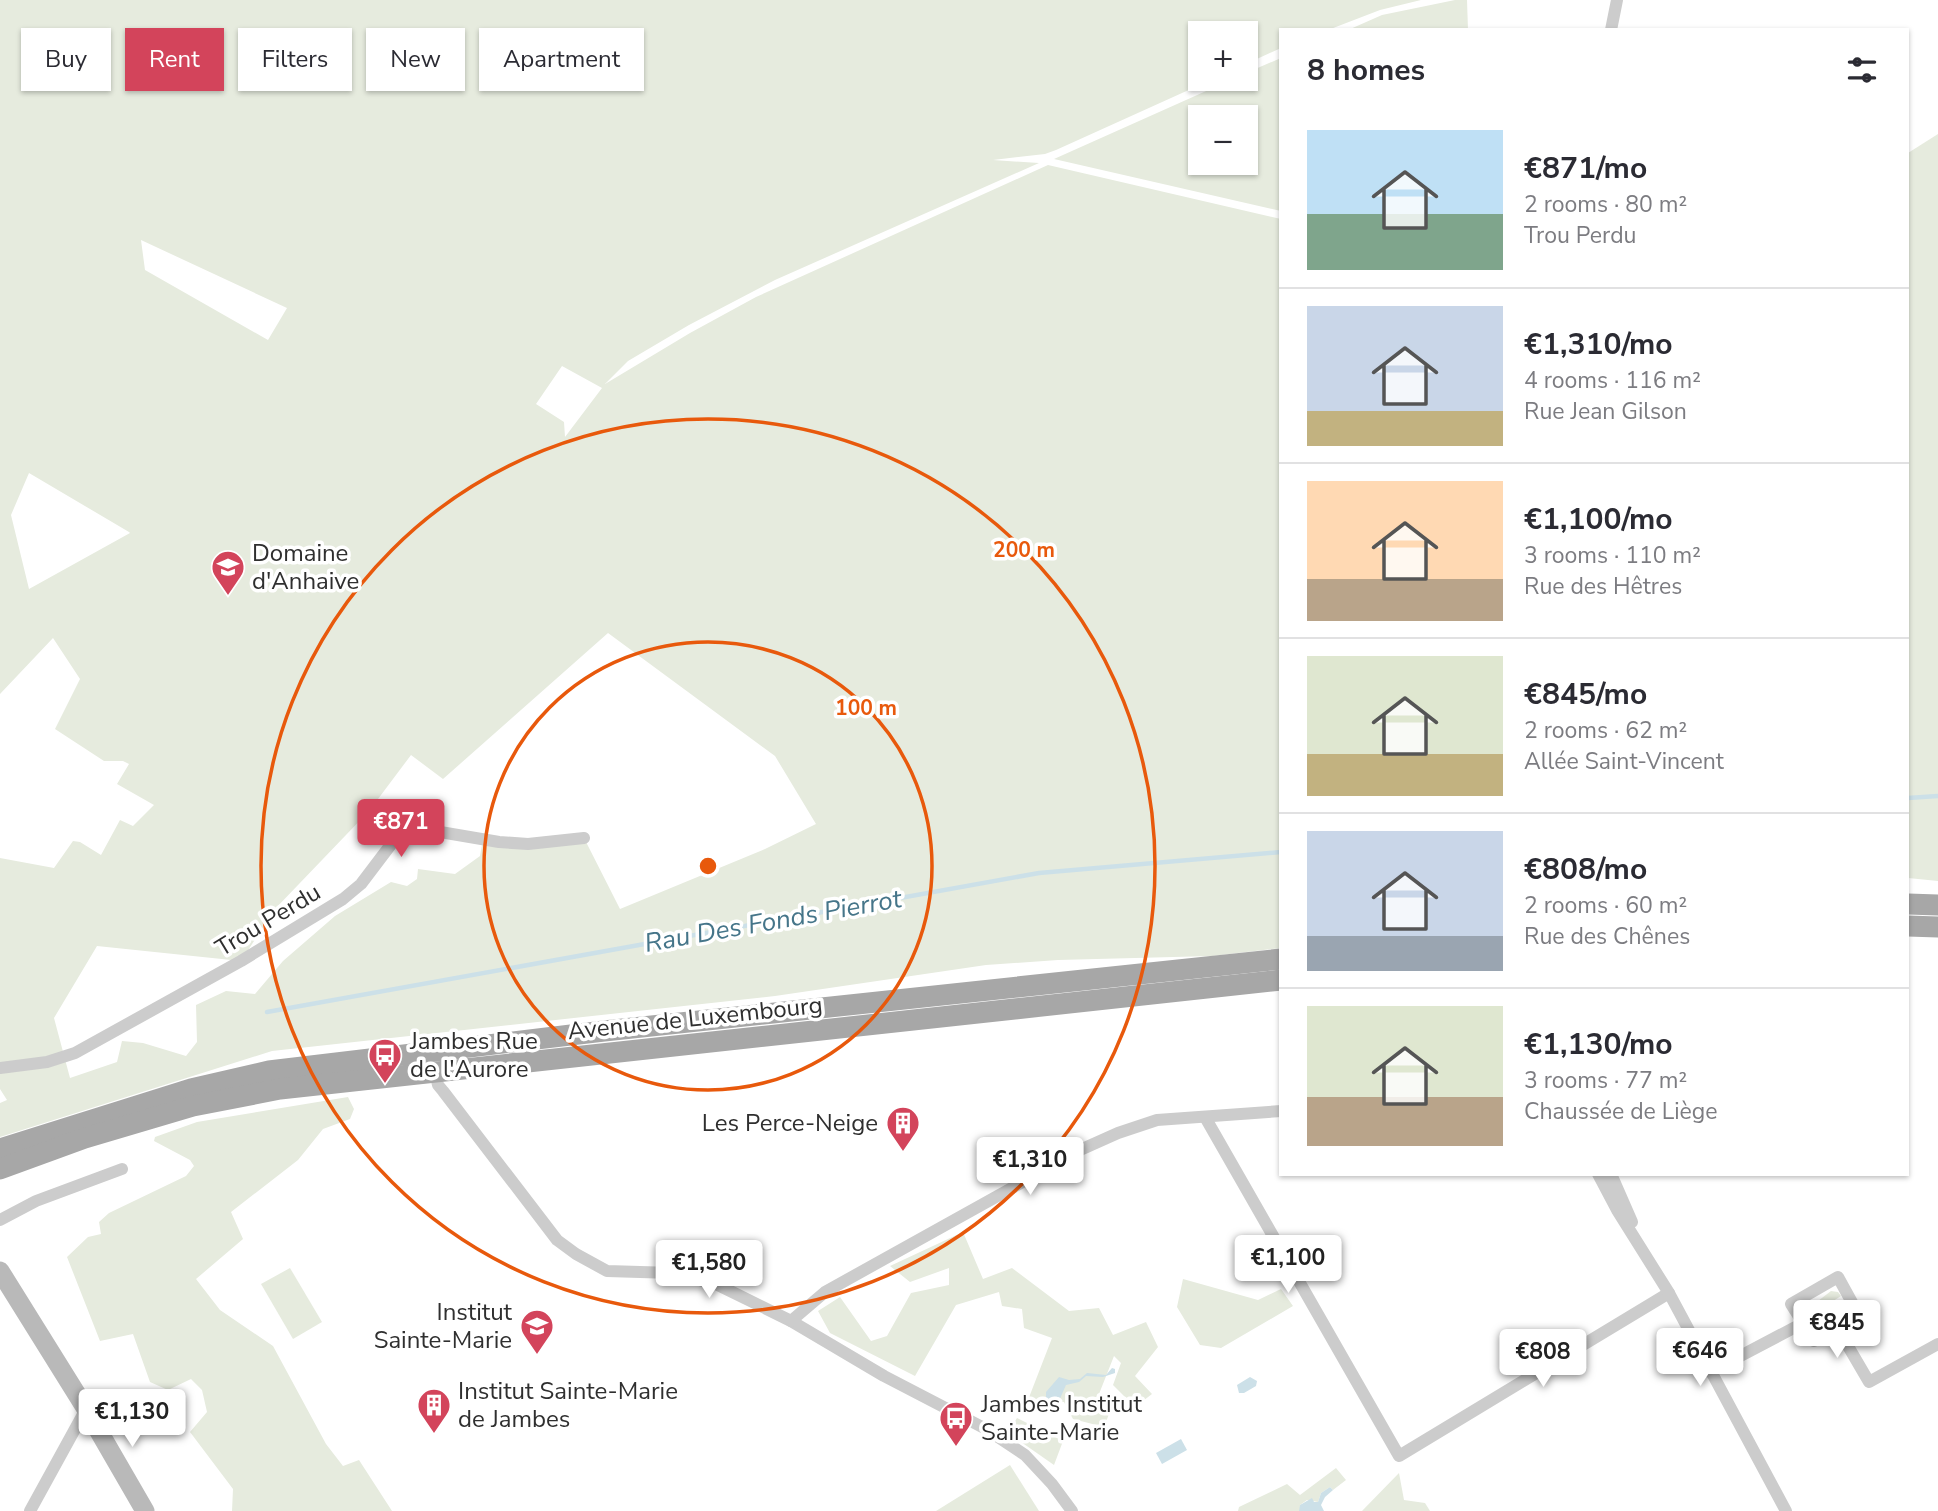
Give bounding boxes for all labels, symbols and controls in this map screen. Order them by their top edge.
map controls [1188,21,1258,175]
button: + [1188,21,1258,91]
chip: Buy [21,28,111,91]
chip: Rent [125,28,224,91]
chip: Filters [238,28,352,91]
chip: New [366,28,465,91]
chip: Apartment [479,28,644,91]
text: 8 homes [1307,50,1425,91]
icon: filters [1843,51,1881,89]
button: − [1188,105,1258,175]
text: €871/mo [1524,148,1647,189]
icon: home [1363,158,1447,242]
text: 2 rooms · 80 m² [1524,189,1687,220]
text: Trou Perdu [1524,220,1636,251]
text: €1,310/mo [1524,324,1673,365]
icon: home [1363,334,1447,418]
text: 4 rooms · 116 m² [1524,365,1701,396]
text: Rue Jean Gilson [1524,396,1687,427]
text: €1,100/mo [1524,499,1673,540]
icon: home [1363,509,1447,593]
text: 200 m [993,536,1055,564]
place label: Domaine d'Anhaive [252,537,359,597]
text: 3 rooms · 110 m² [1524,540,1701,571]
school or university icon: Domaine d'Anhaive [209,548,247,597]
text: Rue des Hêtres [1524,571,1682,602]
text: €845/mo [1524,674,1647,715]
icon: home [1363,684,1447,768]
text: 100 m [835,694,897,722]
text: 2 rooms · 62 m² [1524,715,1687,746]
text: Allée Saint-Vincent [1524,746,1724,777]
pin: €871 [360,800,442,859]
text: €871 [373,806,429,837]
text: €808/mo [1524,849,1647,890]
centre of rings [696,854,720,878]
icon: home [1363,859,1447,943]
street label: Trou Perdu [209,876,327,964]
water label: Rau Des Fonds Pierrot [642,881,905,961]
text: 2 rooms · 60 m² [1524,890,1687,921]
text: Rue des Chênes [1524,921,1690,952]
street label: Avenue de Luxembourg [566,989,824,1047]
text: €1,130/mo [1524,1024,1673,1065]
place label: Jambes Rue de l'Aurore [409,1025,538,1085]
icon: home [1363,1034,1447,1118]
bus stop icon: Jambes Rue de l'Aurore [366,1036,404,1085]
text: 3 rooms · 77 m² [1524,1065,1687,1096]
text: Chaussée de Liège [1524,1096,1717,1127]
building icon: Les Perce-Neige [884,1104,922,1153]
place label: Les Perce-Neige [702,1107,878,1139]
pin: €1,310 [973,1138,1087,1197]
text: €1,310 [993,1144,1067,1175]
pin: €1,100 [1231,1236,1345,1295]
pin: €1,580 [652,1240,766,1300]
text: €1,100 [1251,1242,1325,1273]
text: €1,580 [672,1247,746,1278]
place label: Institut Sainte-Marie [374,1296,513,1356]
pin: €845 [1796,1300,1878,1360]
school or university icon: Institut Sainte-Marie [518,1307,556,1356]
text: €845 [1809,1307,1865,1338]
pin: €646 [1659,1328,1741,1388]
pin: €808 [1502,1330,1584,1389]
text: €646 [1672,1335,1728,1366]
text: €808 [1515,1336,1571,1367]
place label: Institut Sainte-Marie de Jambes [458,1375,678,1435]
building icon: Institut Sainte-Marie de Jambes [415,1386,453,1435]
place label: Jambes Institut Sainte-Marie [980,1388,1143,1448]
pin: €1,130 [75,1390,189,1449]
text: €1,130 [95,1396,169,1427]
bus stop icon: Jambes Institut Sainte-Marie [937,1399,975,1448]

